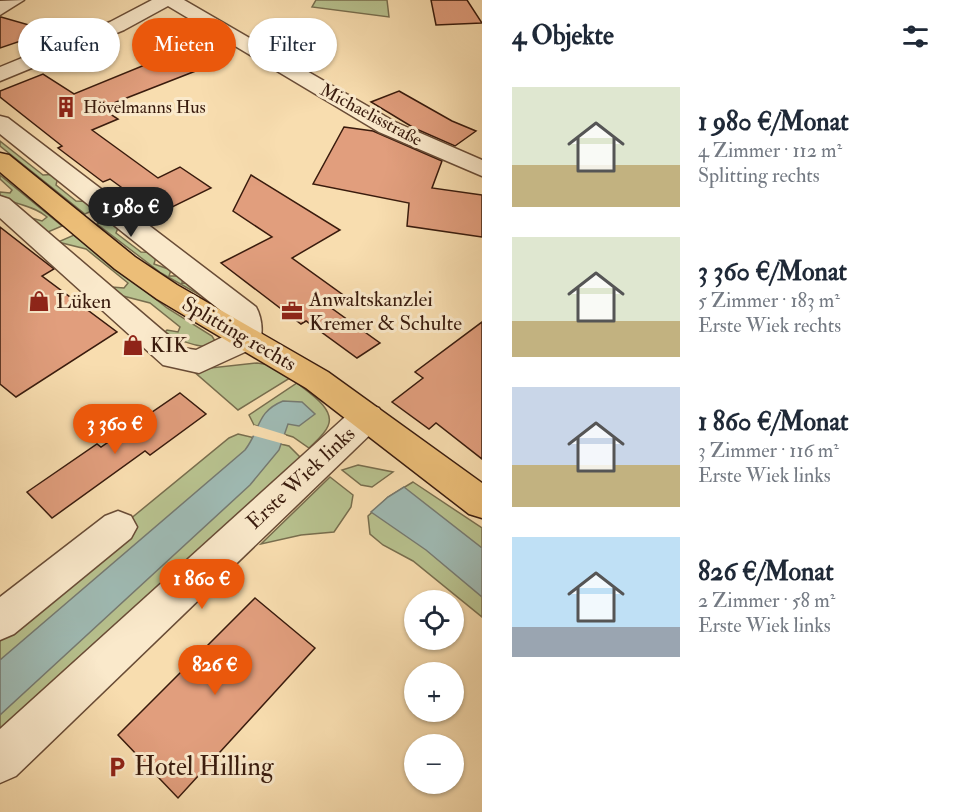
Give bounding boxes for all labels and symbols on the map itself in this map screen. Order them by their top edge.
street label: Michaelisstraße [316,78,427,152]
building icon: Hövelmanns Hus [54,95,78,119]
place label: Hövelmanns Hus [83,96,206,119]
pin: 1 980 € [76,187,186,238]
place label: Anwaltskanzlei Kremer & Schulte [308,286,462,337]
place label: Lüken [56,288,112,315]
shop icon: Lüken [27,289,51,313]
street label: Splitting rechts [177,290,301,378]
office icon: Anwaltskanzlei Kremer & Schulte [280,299,304,323]
place label: KIK [150,332,188,359]
shop icon: KIK [121,333,145,357]
pin: 3 360 € [60,404,170,455]
street label: Erste Wiek links [241,421,361,535]
pin: 1 860 € [147,559,257,610]
pin: 826 € [173,645,257,696]
place label: Hotel Hilling [134,751,275,783]
parking icon: Hotel Hilling [105,755,129,779]

